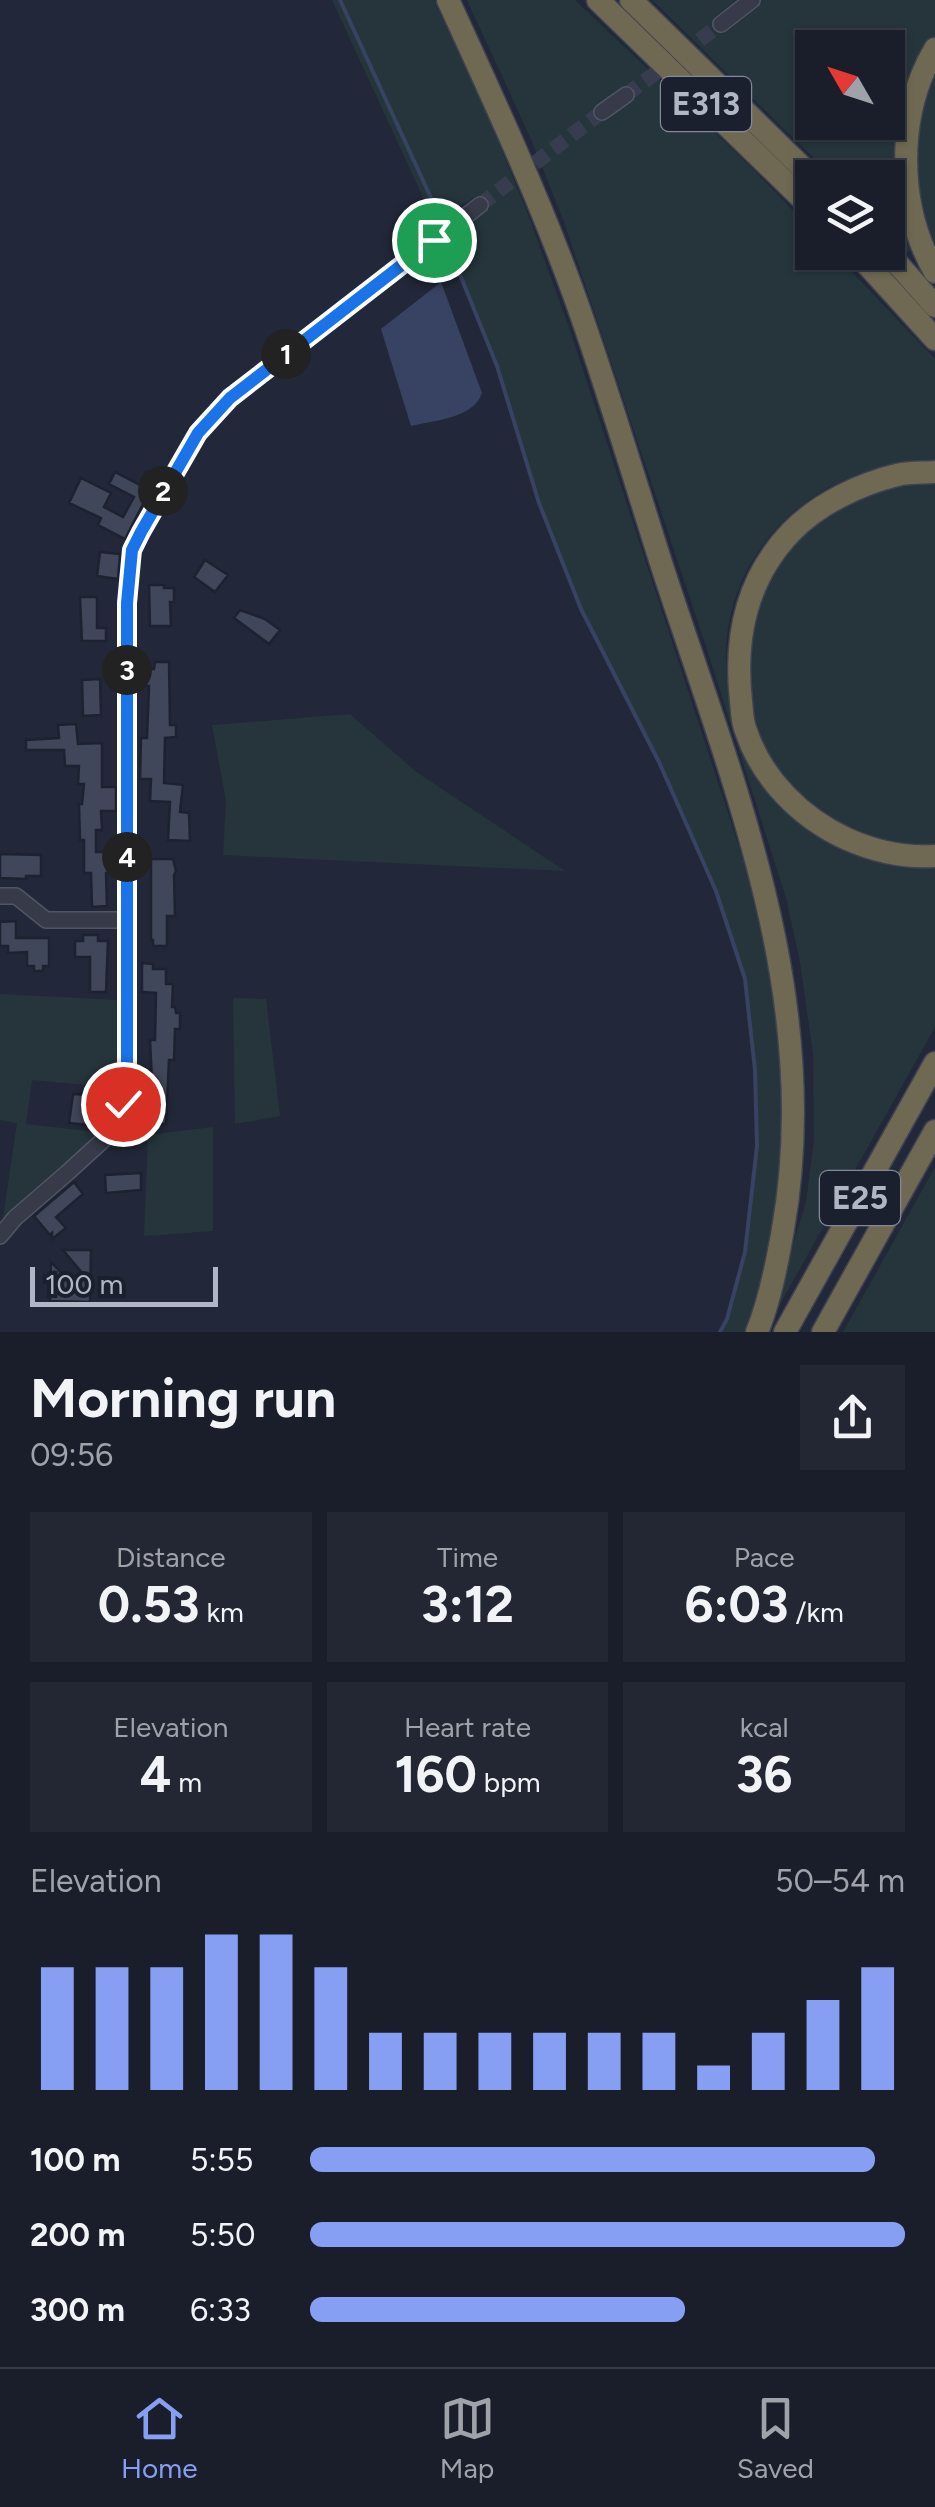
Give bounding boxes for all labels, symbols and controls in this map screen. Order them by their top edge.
north arrow [795,30,905,140]
map controls [795,30,905,270]
road number: E313 [661,77,751,131]
button: layers [795,160,905,270]
pin [392,198,477,283]
icon: arrive [407,213,462,268]
pin: 1 [261,329,311,379]
text: 1 [280,337,292,371]
pin: 2 [138,466,188,516]
text: 2 [155,474,171,508]
pin: 3 [102,645,152,695]
text: 3 [119,653,135,687]
pin: 4 [102,832,152,882]
text: 4 [118,840,136,874]
pin [81,1062,166,1147]
icon: check [96,1077,151,1132]
road number: E25 [820,1171,900,1225]
scale bar [30,1262,218,1306]
text: 100 m [45,1267,123,1301]
text: Morning run [30,1365,336,1431]
button: share [800,1365,905,1470]
text: 09:56 [30,1436,113,1474]
text: Distance [116,1540,226,1574]
text: Time [437,1540,498,1574]
text: Pace [734,1540,794,1574]
text: 0.53 [98,1574,199,1635]
text: 3:12 [421,1574,514,1635]
text: 6:03 [684,1574,789,1635]
text: km [199,1595,244,1629]
text: /km [789,1595,844,1629]
text: Elevation [113,1710,228,1744]
text: Heart rate [404,1710,531,1744]
text: kcal [740,1710,789,1744]
text: 4 [140,1744,171,1805]
text: 160 [394,1744,477,1805]
text: 36 [736,1744,793,1805]
text: m [171,1765,202,1799]
text: bpm [477,1765,541,1799]
text: Elevation [30,1862,162,1900]
text: 50–54 m [775,1862,905,1900]
text: 100 m [30,2141,121,2179]
text: 5:55 [190,2141,253,2179]
text: 200 m [30,2216,126,2254]
text: 5:50 [190,2216,255,2254]
text: 300 m [30,2291,125,2329]
text: 6:33 [190,2291,251,2329]
tab: Home [121,2391,197,2485]
tab: Map [440,2391,495,2485]
tab: Saved [737,2391,814,2485]

